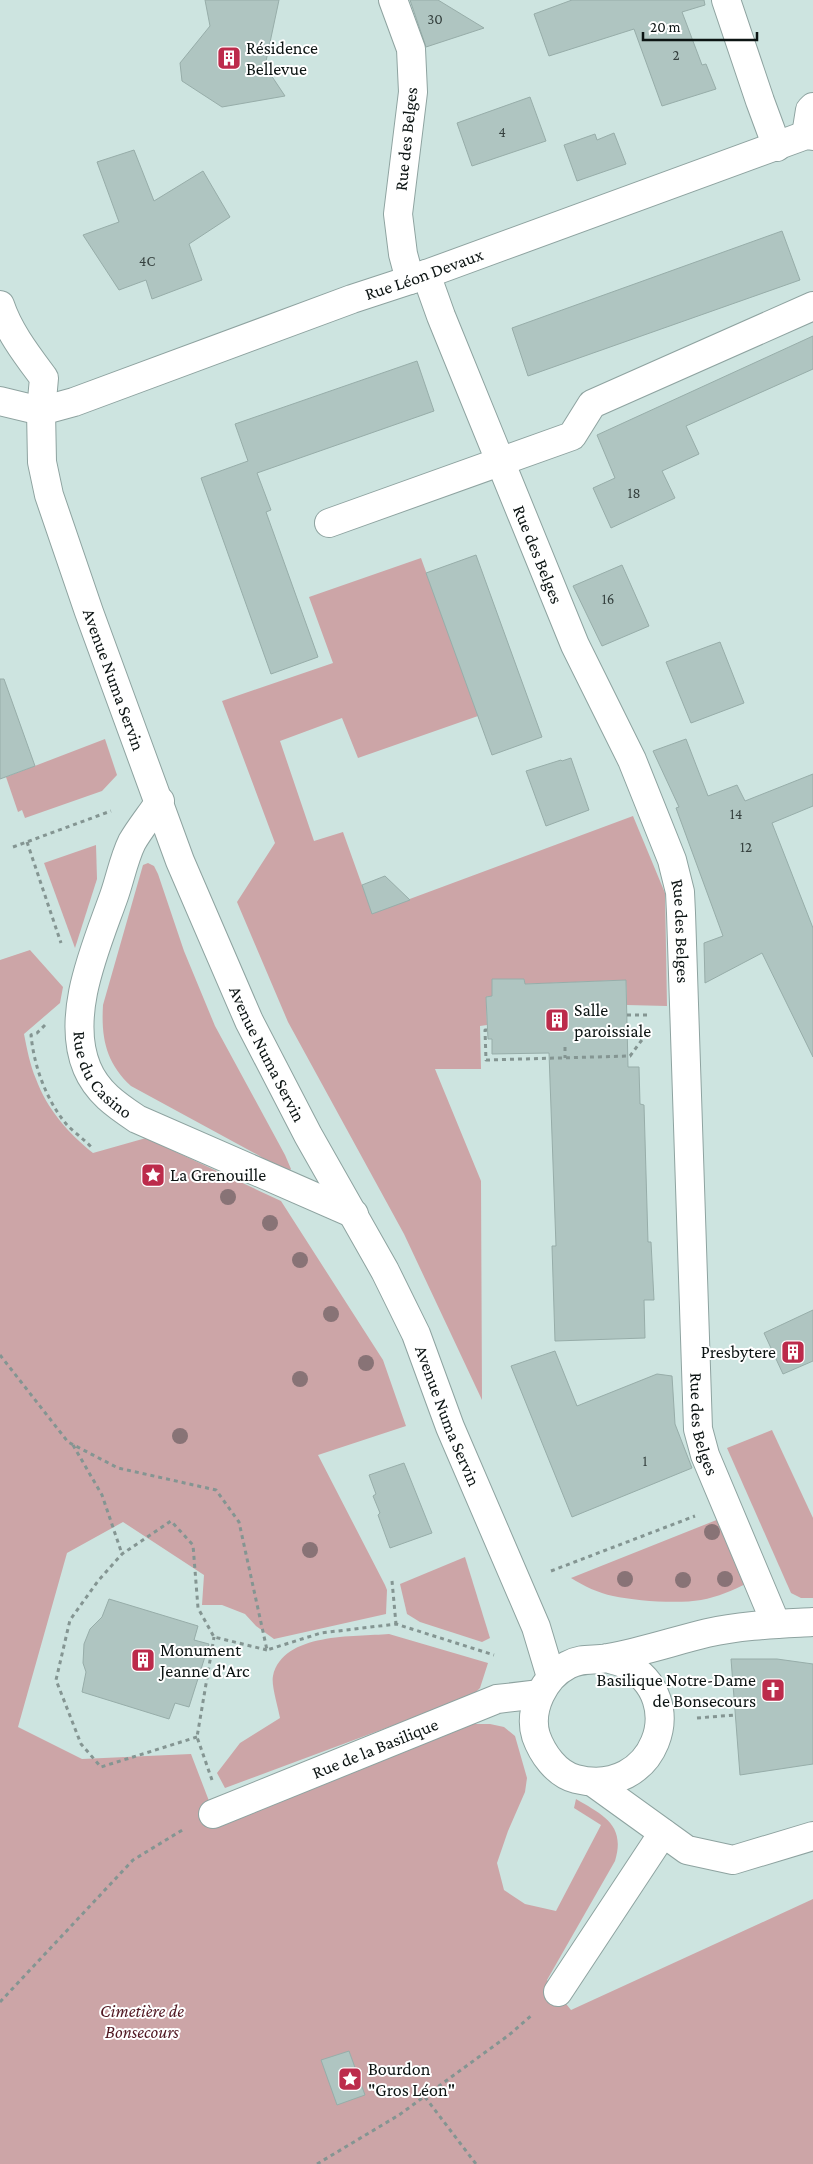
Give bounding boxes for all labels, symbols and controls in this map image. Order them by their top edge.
scale bar [643,10,757,42]
house number: 30 [427,11,443,27]
text: 20 m [650,19,681,35]
place label: Résidence Bellevue [246,38,318,79]
building icon: Résidence Bellevue [216,45,242,71]
house number: 2 [672,47,680,63]
street label: Rue des Belges [391,86,421,192]
house number: 4 [498,124,506,140]
street label: Rue Léon Devaux [362,244,486,304]
house number: 4C [139,253,155,269]
house number: 18 [627,485,641,501]
street label: Rue des Belges [509,502,567,607]
house number: 16 [602,591,614,607]
street label: Avenue Numa Servin [79,606,149,753]
house number: 14 [730,806,742,822]
house number: 12 [740,839,752,855]
street label: Rue des Belges [667,877,693,984]
street label: Avenue Numa Servin [225,983,310,1126]
place label: Salle paroissiale [574,1000,651,1041]
building icon: Salle paroissiale [544,1007,570,1033]
street label: Rue du Casino [69,1030,136,1123]
place icon: La Grenouille [140,1162,166,1188]
place label: La Grenouille [170,1165,266,1185]
building icon: Presbytere [780,1339,806,1365]
place label: Presbytere [701,1342,776,1362]
street label: Avenue Numa Servin [411,1343,484,1489]
street label: Rue des Belges [686,1372,722,1478]
house number: 1 [643,1453,648,1469]
place label: Monument Jeanne d'Arc [158,1640,250,1681]
building icon: Monument Jeanne d'Arc [130,1647,156,1673]
place label: Basilique Notre-Dame de Bonsecours [597,1670,756,1711]
church icon: Basilique Notre-Dame de Bonsecours [760,1677,786,1703]
street label: Rue de la Basilique [309,1714,441,1783]
park label: Cimetière de Bonsecours [100,2001,184,2042]
place label: Bourdon "Gros Léon" [368,2059,455,2100]
place icon: Bourdon "Gros Léon" [337,2066,363,2092]

